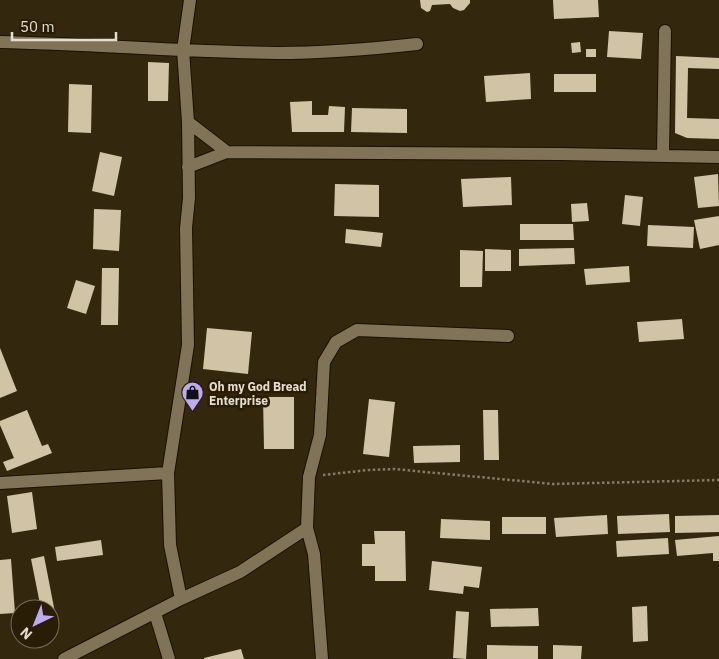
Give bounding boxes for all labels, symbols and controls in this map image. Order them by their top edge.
scale bar [12,10,116,42]
text: 50 m [20,17,55,36]
place label: Oh my God Bread Enterprise [209,379,307,408]
shop icon: Oh my God Bread Enterprise [181,381,205,412]
north arrow [10,599,60,649]
text: N [16,623,36,644]

